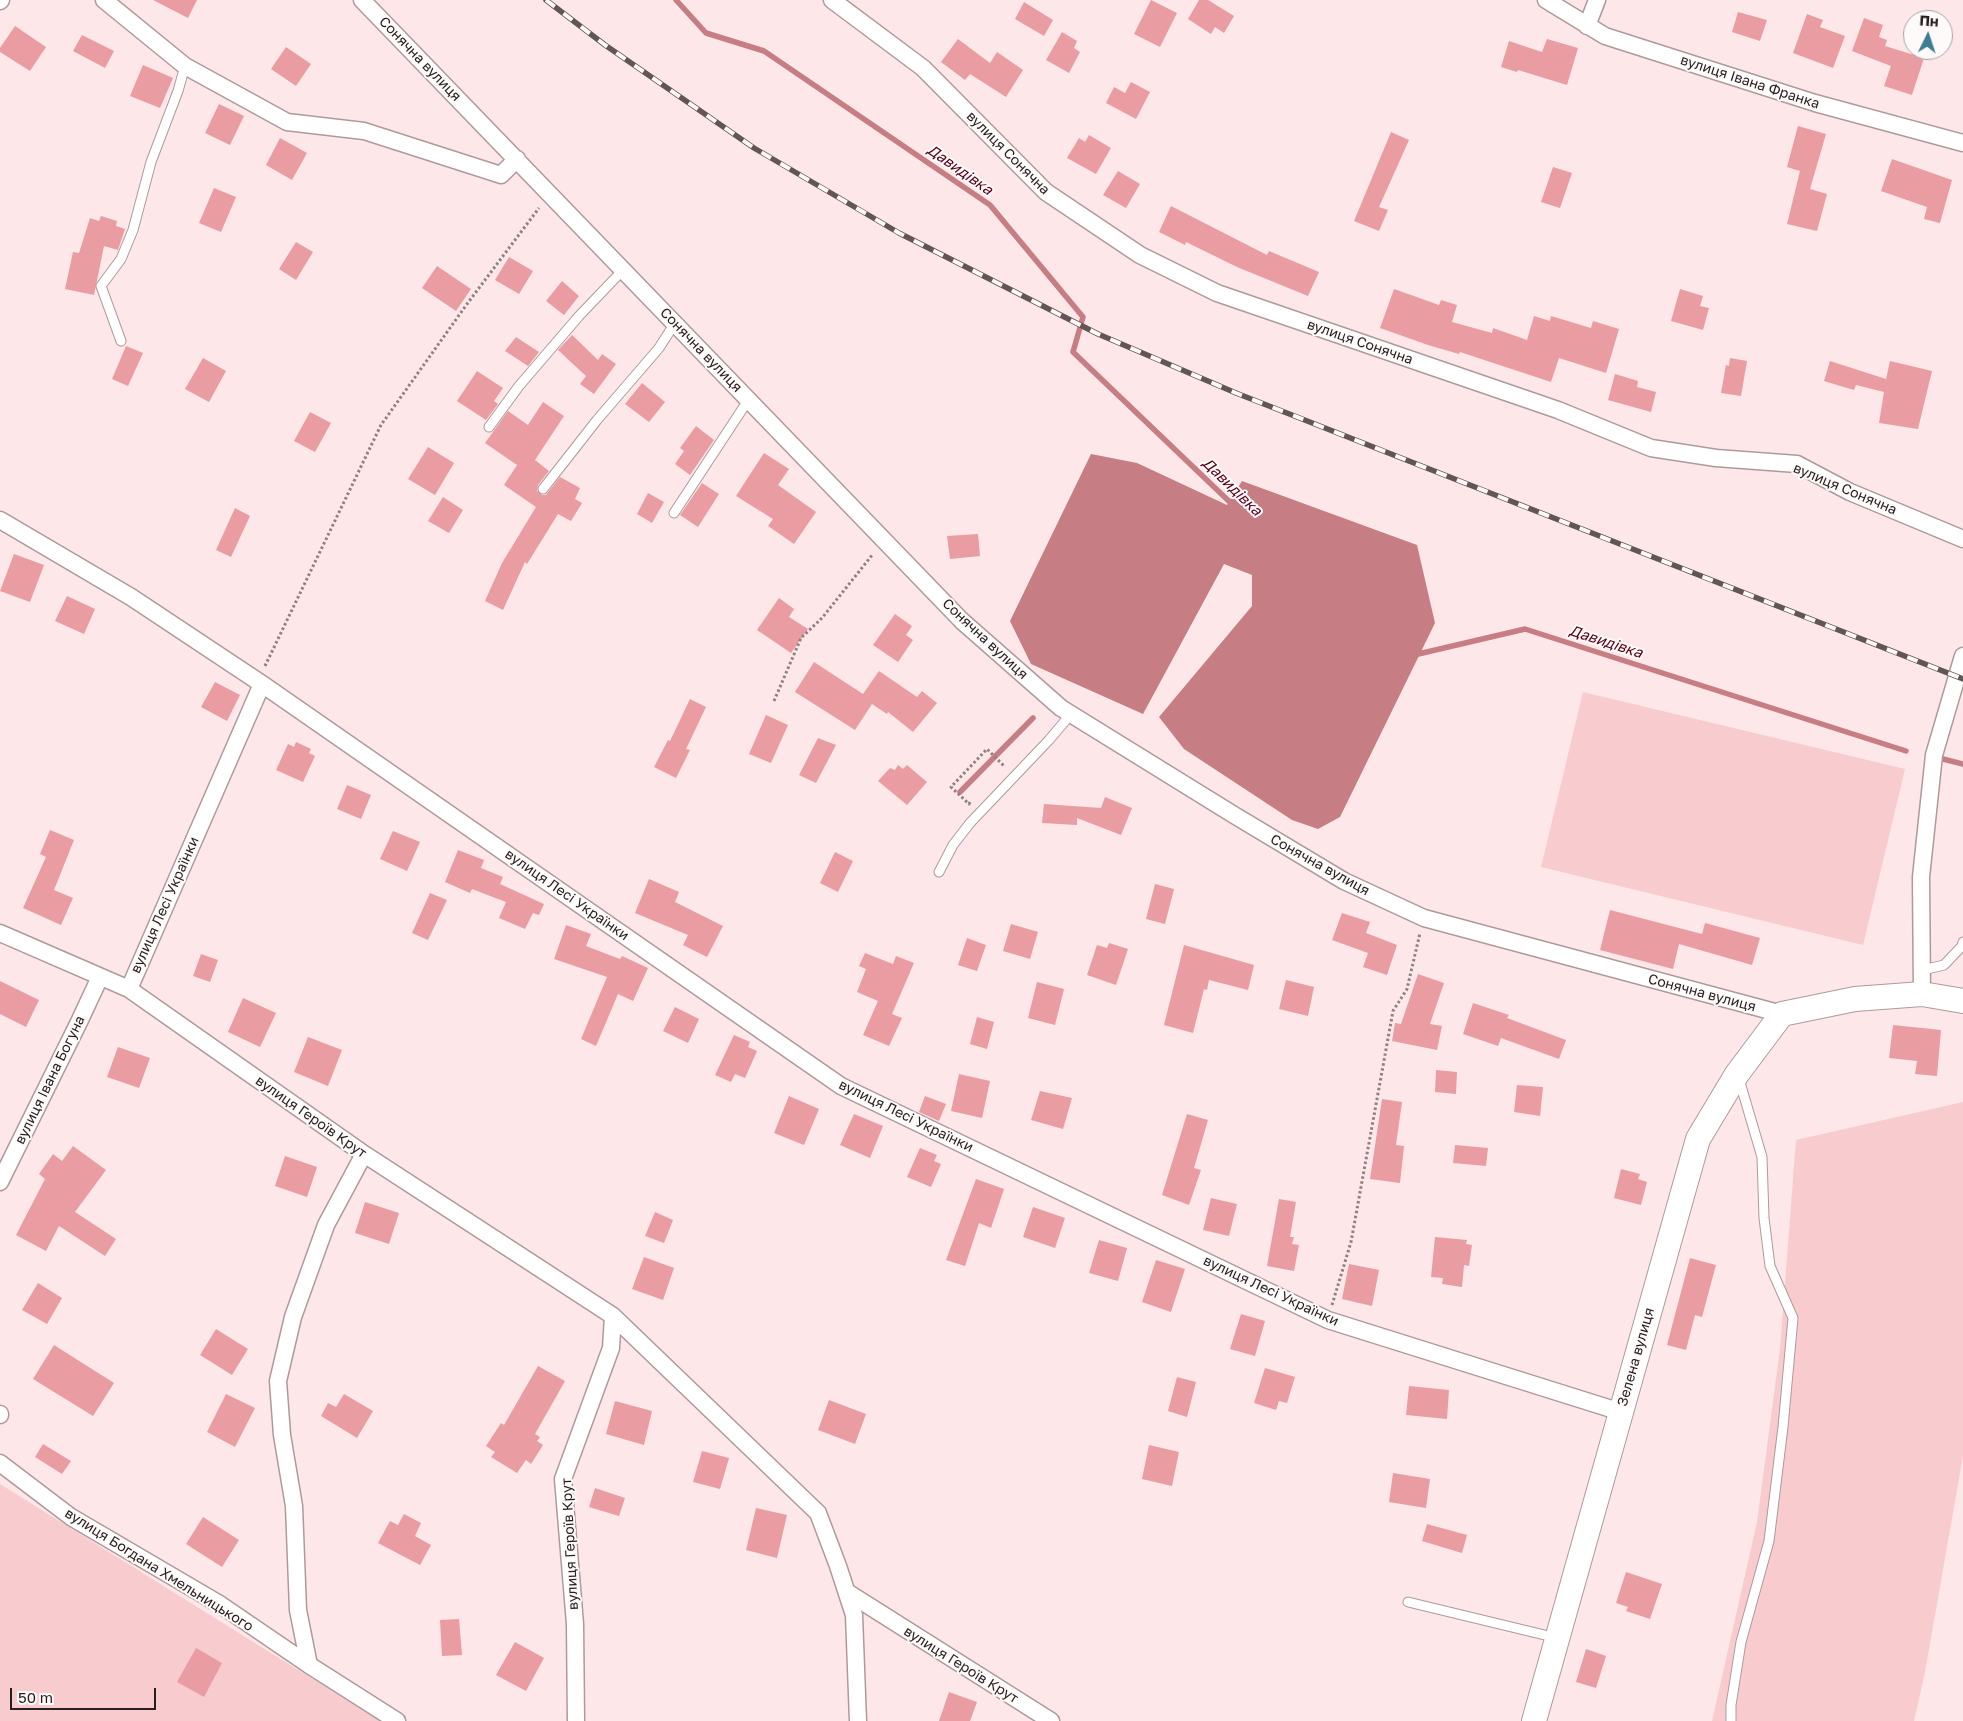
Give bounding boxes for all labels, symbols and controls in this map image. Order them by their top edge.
north arrow [1903,10,1953,60]
text: Пн [1919,11,1939,30]
street label: Сонячна вулиця [375,13,465,105]
street label: вулиця Івана Франка [1678,52,1822,112]
street label: вулиця Сонячна [963,108,1053,198]
water label: Давидівка [924,141,996,199]
street label: Сонячна вулиця [656,304,746,396]
street label: вулиця Сонячна [1305,316,1415,368]
water label: Давидівка [1199,454,1265,520]
street label: вулиця Сонячна [1791,460,1899,518]
street label: Сонячна вулиця [939,595,1031,683]
water label: Давидівка [1567,622,1645,662]
street label: Сонячна вулиця [1267,831,1373,899]
street label: вулиця Лесі Українки [127,834,203,976]
street label: вулиця Лесі Українки [502,846,632,944]
street label: Сонячна вулиця [1646,971,1758,1015]
street label: вулиця Івана Богуна [12,1013,88,1147]
street label: вулиця Героїв Крут [252,1072,370,1162]
street label: вулиця Лесі Українки [836,1076,976,1156]
street label: вулиця Лесі Українки [1201,1252,1341,1330]
street label: Зелена вулиця [1614,1306,1658,1408]
street label: вулиця Героїв Крут [558,1478,582,1610]
street label: вулиця Богдана Хмельницького [62,1505,256,1635]
street label: вулиця Героїв Крут [901,1623,1021,1707]
scale bar [12,1678,159,1710]
text: 50 m [18,1688,53,1706]

